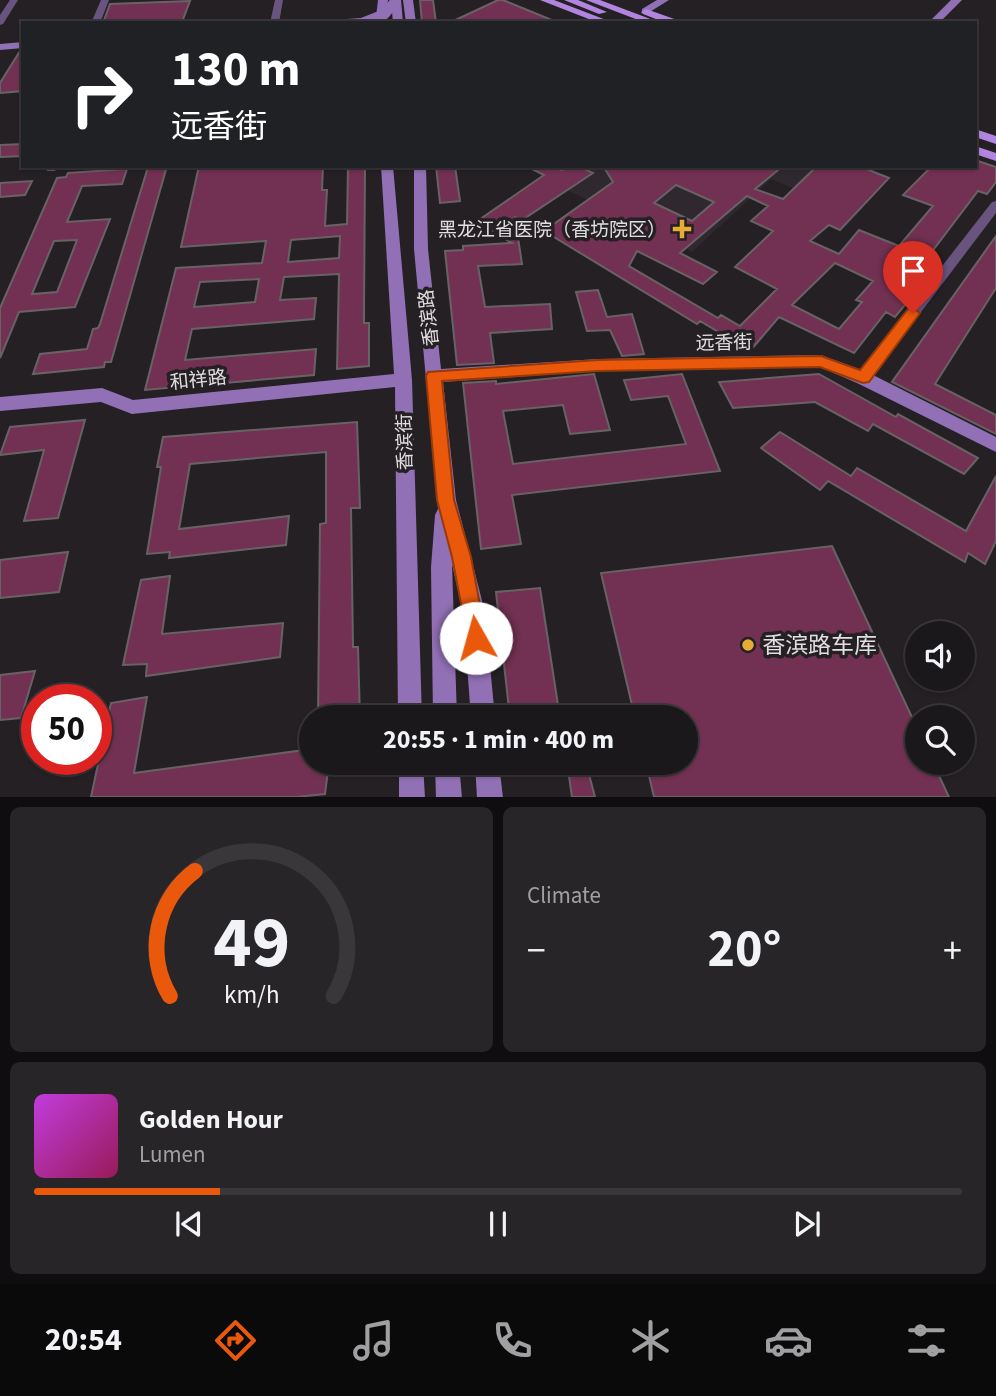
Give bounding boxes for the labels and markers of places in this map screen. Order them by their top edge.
place label: 黑龙江省医院（香坊院区） [438,217,666,244]
marker: 黑龙江省医院（香坊院区） [672,219,692,239]
pin [883,241,943,313]
place label: 香滨路车库 [762,629,877,662]
marker: 香滨路车库 [740,637,756,653]

